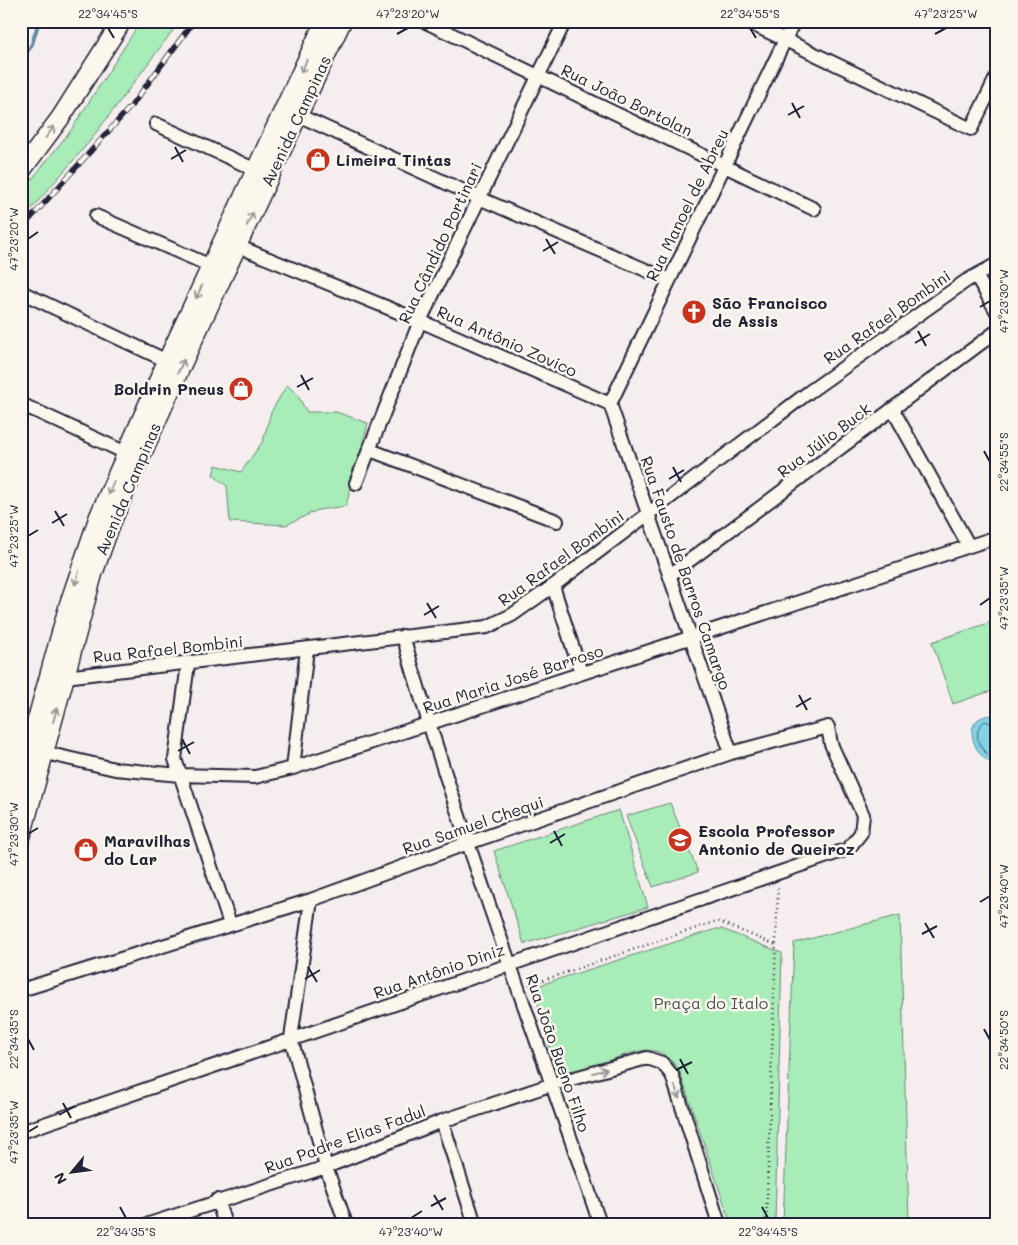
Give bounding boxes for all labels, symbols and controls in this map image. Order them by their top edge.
text: 22°34'45"S [78,5,138,21]
text: 47°23'20"W [376,5,440,21]
text: 22°34'55"S [720,5,780,21]
text: 47°23'25"W [914,5,978,21]
street label: Avenida Campinas [256,52,335,190]
one-way arrow [299,58,309,73]
street label: Rua João Bortolan [558,59,696,141]
street label: Rua Manoel de Abreu [640,125,733,285]
one-way arrow [45,126,56,139]
shop icon: Limeira Tintas [305,147,331,173]
place label: Limeira Tintas [336,149,451,170]
street label: Rua Cândido Portinari [393,159,486,327]
text: 47°23'20"W [5,207,21,271]
one-way arrow [246,212,255,227]
street label: Rua Rafael Bombini [819,265,954,368]
text: 47°23'30"W [995,269,1011,333]
one-way arrow [194,284,203,299]
place label: São Francisco de Assis [712,292,828,331]
church icon: São Francisco de Assis [681,299,707,325]
street label: Rua Antônio Zovico [434,300,581,381]
one-way arrow [176,359,186,374]
shop icon: Boldrin Pneus [228,376,254,402]
place label: Boldrin Pneus [113,378,224,399]
street label: Rua Júlio Buck [773,398,875,482]
street label: Avenida Campinas [90,419,165,558]
text: 22°34'55"S [995,432,1011,492]
street label: Rua Fausto de Barros Camargo [637,453,736,692]
one-way arrow [106,480,116,495]
text: 47°23'25"W [5,504,21,568]
street label: Rua Rafael Bombini [494,505,628,610]
text: 47°23'35"W [995,566,1011,630]
one-way arrow [72,570,82,586]
street label: Rua Rafael Bombini [92,630,244,667]
street label: Rua Maria José Barroso [420,639,606,718]
one-way arrow [50,708,60,724]
street label: Rua Samuel Chequi [400,791,546,859]
text: 47°23'30"W [5,802,21,866]
place label: Escola Professor Antonio de Queiroz [698,820,855,859]
school or university icon: Escola Professor Antonio de Queiroz [667,827,693,853]
place label: Maravilhas do Lar [104,830,191,869]
shop icon: Maravilhas do Lar [73,837,99,863]
text: 47°23'40"W [995,864,1011,928]
street label: Rua Antônio Diniz [370,938,507,1003]
street label: Rua João Bueno Filho [522,971,595,1134]
park label: Praça do Italo [654,992,768,1013]
text: 22°34'35"S [5,1009,21,1069]
text: 22°34'50"S [995,1010,1011,1070]
one-way arrow [591,1066,607,1075]
one-way arrow [673,1083,682,1099]
text: 47°23'35"W [5,1100,21,1164]
street label: Rua Padre Elias Fadul [261,1100,428,1177]
north arrow [48,1148,98,1198]
text: N [49,1169,71,1188]
text: 22°34'35"S [96,1223,156,1239]
text: 47°23'40"W [379,1223,443,1239]
text: 22°34'45"S [738,1223,798,1239]

